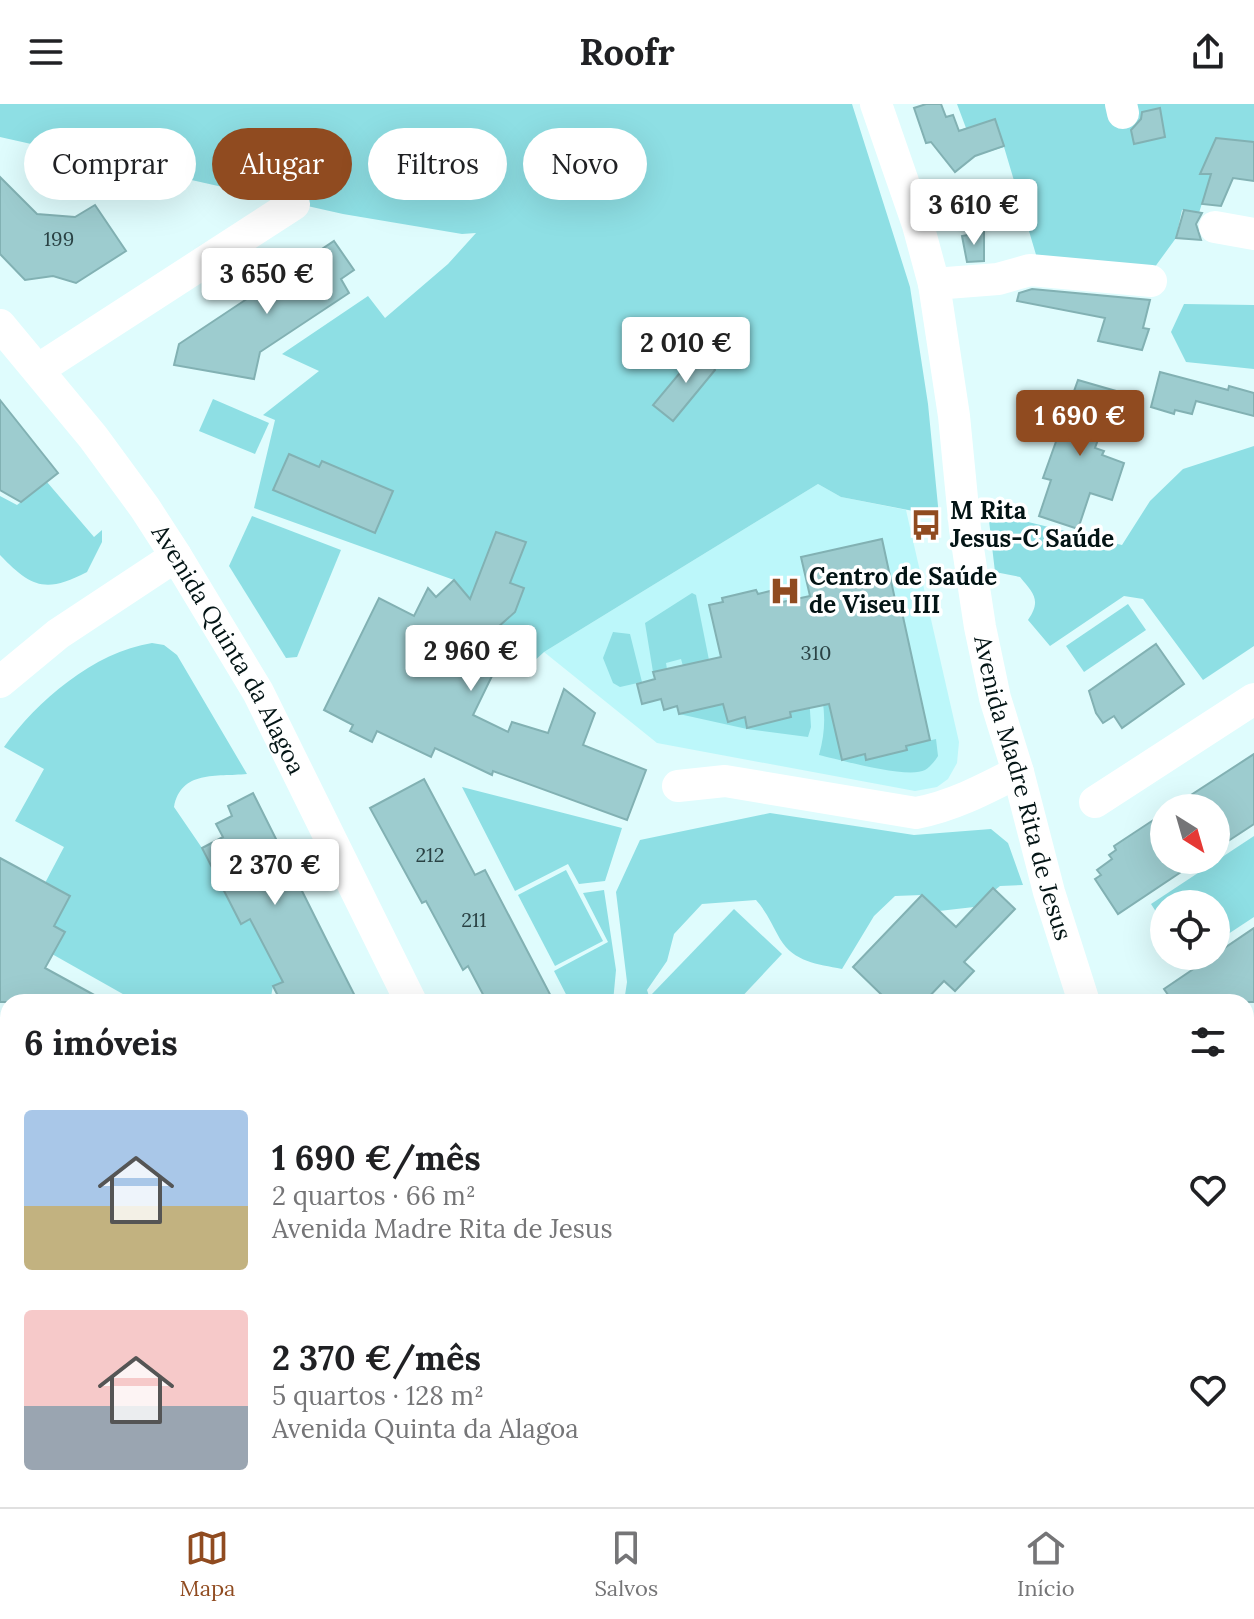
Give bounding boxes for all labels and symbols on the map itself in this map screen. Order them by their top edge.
pin: 3 610 € [900,179,1048,247]
house number: 199 [44,226,74,251]
pin: 3 650 € [193,248,341,316]
pin: 2 010 € [612,317,760,385]
pin: 1 690 € [1006,390,1154,458]
place label: M Rita Jesus-C Saúde [950,495,1114,554]
bus stop icon: M Rita Jesus-C Saúde [909,508,943,542]
street label: Avenida Quinta da Alagoa [144,518,312,779]
place label: Centro de Saúde de Viseu III [809,561,997,620]
hospital icon: Centro de Saúde de Viseu III [768,574,802,608]
pin: 2 960 € [397,625,545,693]
street label: Avenida Madre Rita de Jesus [967,632,1079,944]
house number: 310 [801,640,831,665]
north arrow [1150,794,1230,874]
pin: 2 370 € [201,839,349,907]
house number: 212 [416,842,444,867]
house number: 211 [461,907,487,932]

